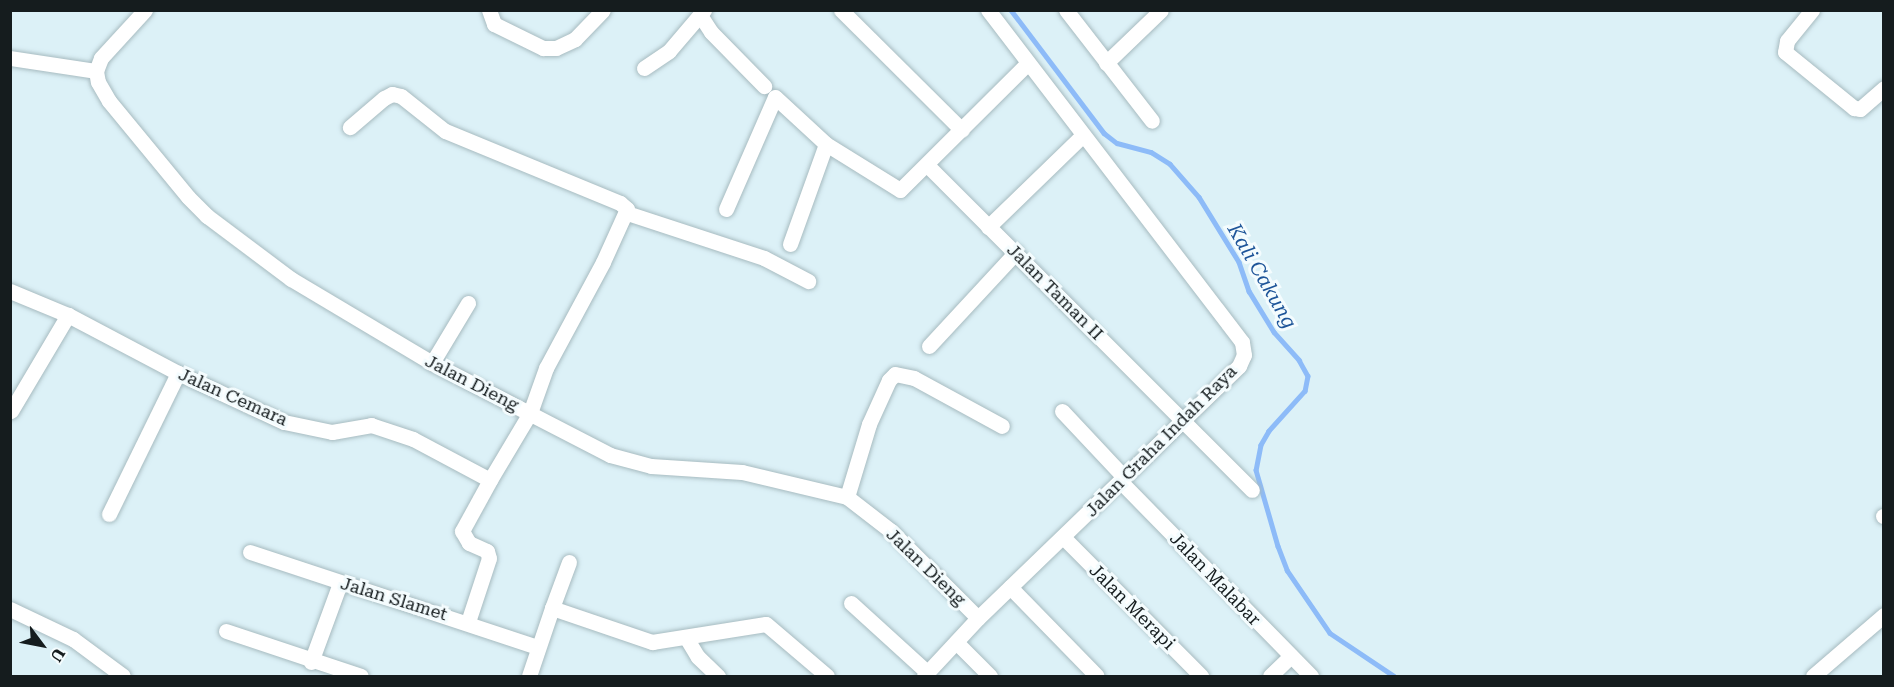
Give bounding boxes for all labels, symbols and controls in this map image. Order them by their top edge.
water label: Kali Cakung [1222,219,1302,333]
street label: Jalan Taman II [1002,239,1108,345]
street label: Jalan Dieng [422,350,522,416]
street label: Jalan Graha Indah Raya [1081,361,1241,521]
street label: Jalan Cemara [175,363,291,431]
street label: Jalan Dieng [882,524,970,610]
street label: Jalan Malabar [1165,528,1265,630]
street label: Jalan Merapi [1085,560,1179,654]
street label: Jalan Slamet [338,573,450,625]
north arrow [12,615,72,675]
text: U [46,645,69,665]

